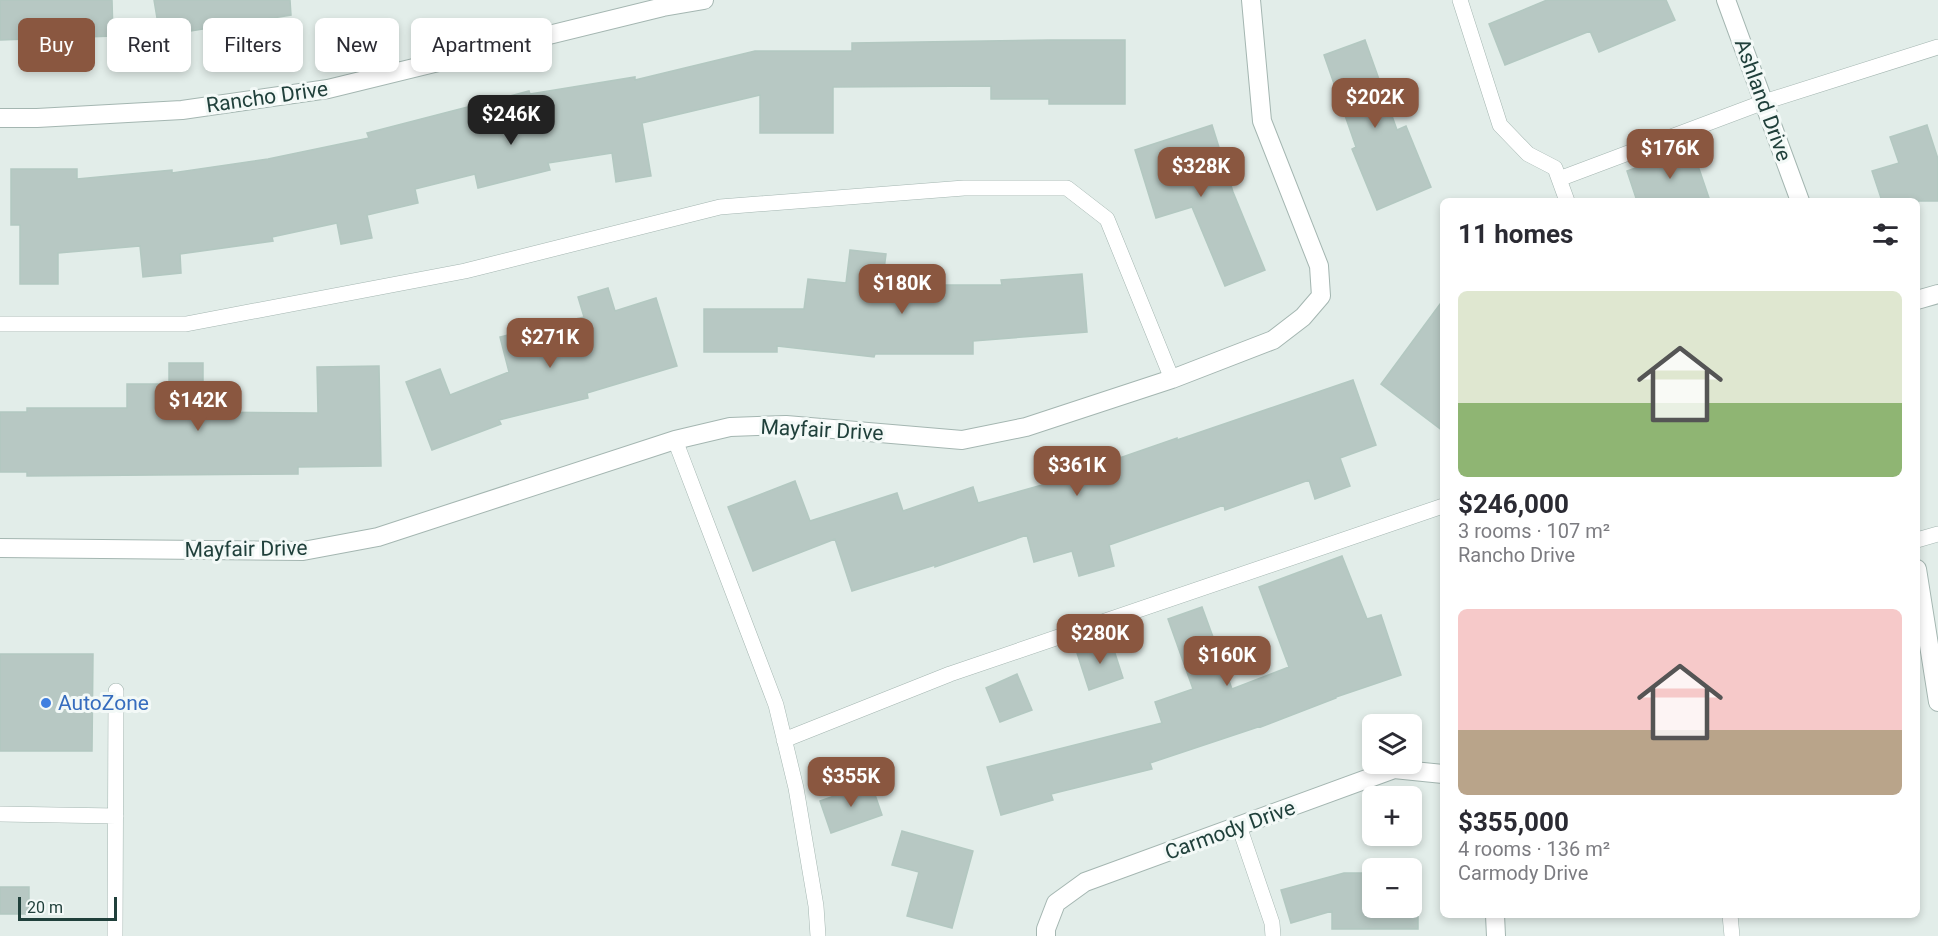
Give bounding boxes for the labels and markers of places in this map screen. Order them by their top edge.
pin: $202K [1333,78,1417,129]
pin: $246K [469,95,553,146]
pin: $176K [1628,129,1712,180]
pin: $328K [1159,147,1243,198]
pin: $180K [860,264,944,315]
pin: $271K [508,318,592,369]
pin: $142K [156,381,240,432]
pin: $361K [1035,446,1119,497]
pin: $280K [1058,614,1142,665]
pin: $160K [1185,636,1269,687]
place label: AutoZone [58,691,149,715]
marker: AutoZone [39,696,53,710]
pin: $355K [809,757,893,808]

